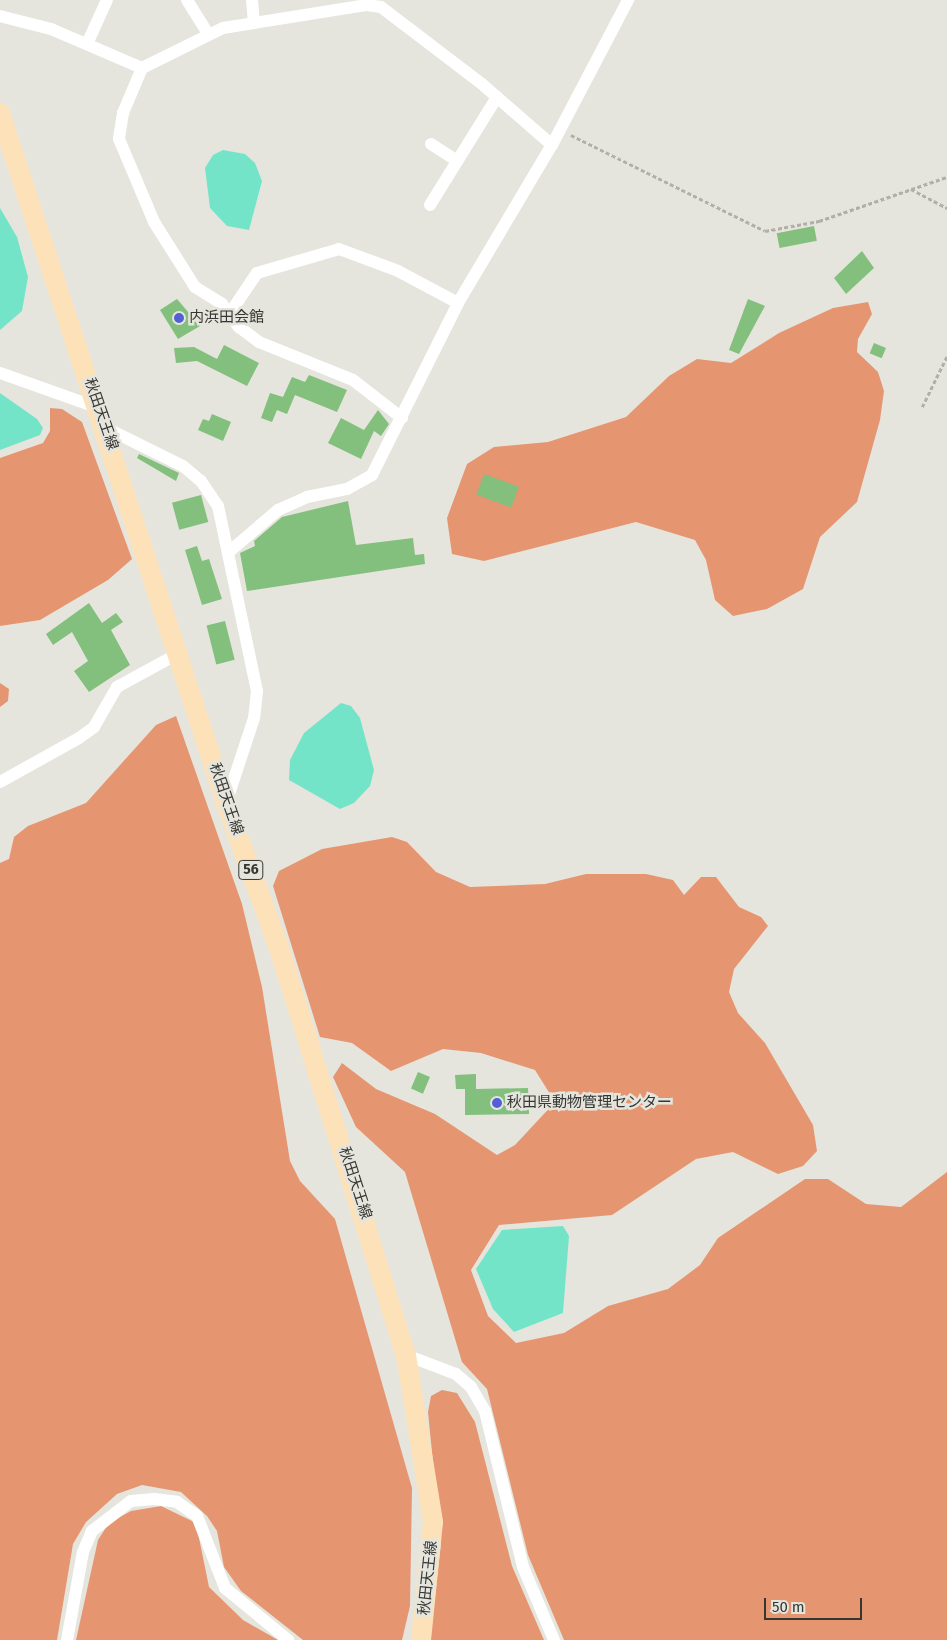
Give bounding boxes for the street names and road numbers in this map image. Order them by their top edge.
street label: 秋田天王線 [80,376,122,452]
street label: 秋田天王線 [205,761,247,837]
road number: 56 [237,858,265,882]
street label: 秋田天王線 [335,1145,375,1221]
street label: 秋田天王線 [415,1540,441,1616]

